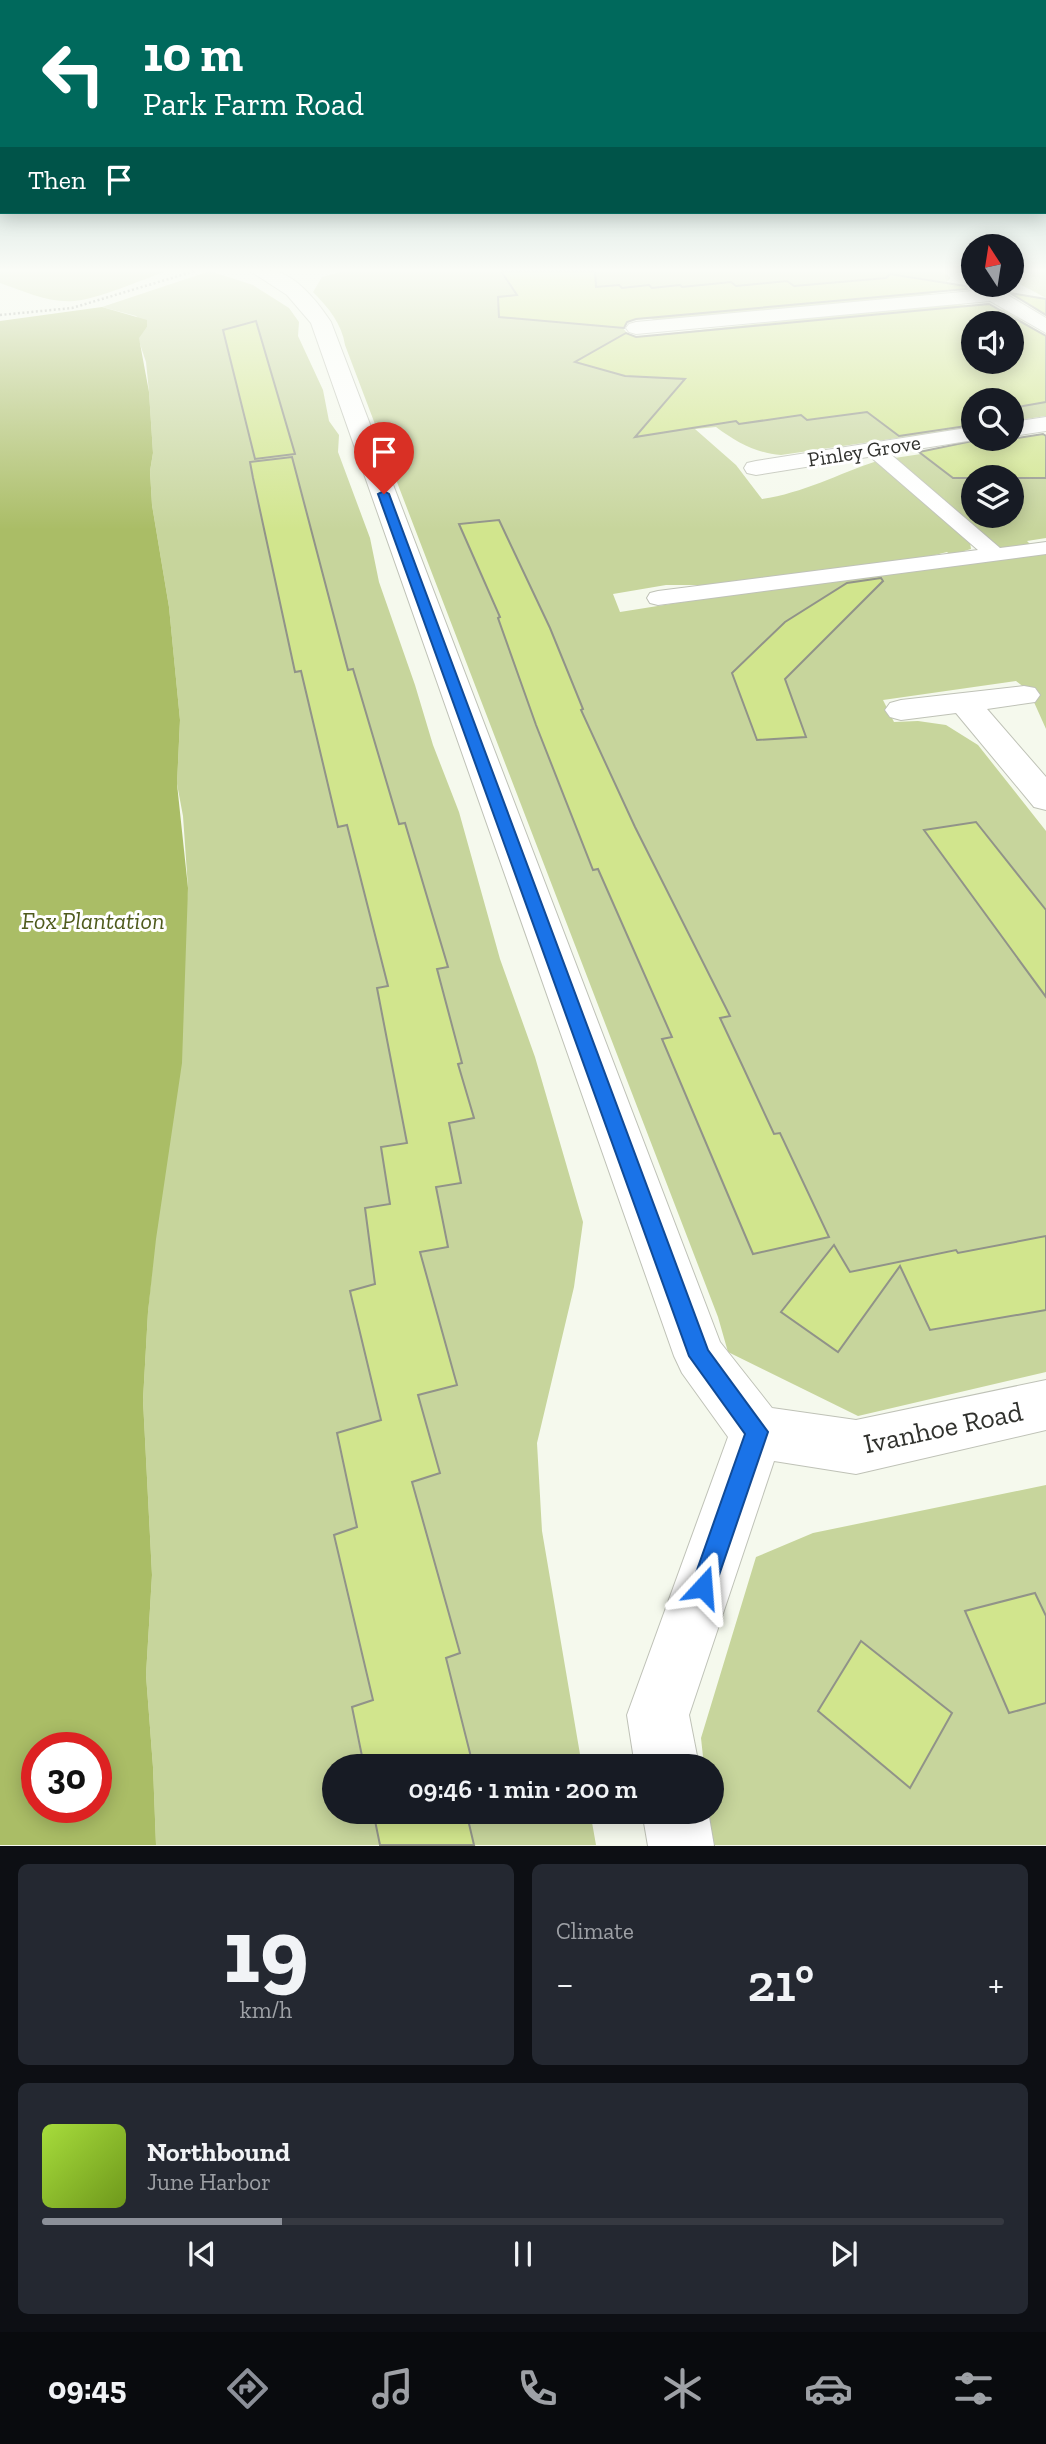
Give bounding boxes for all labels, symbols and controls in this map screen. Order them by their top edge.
text: 10 m [143,25,243,84]
icon: left [28,28,119,119]
text: Park Farm Road [143,85,364,123]
icon: arrive [100,161,138,199]
text: Then [28,164,86,196]
north arrow [961,234,1024,298]
map controls [961,234,1024,528]
button: sound [961,311,1024,374]
button: search [961,388,1024,451]
pin [354,422,414,494]
street label: Pinley Grove [806,429,922,472]
icon: arrive [365,433,403,471]
button: layers [961,465,1024,528]
park label: Fox Plantation [22,906,165,935]
street label: Ivanhoe Road [861,1395,1026,1460]
position arrow [666,1550,740,1624]
speed limit sign: 30 [21,1732,112,1823]
text: 09:46 · 1 min · 200 m [409,1773,637,1805]
text: 19 [223,1896,309,2005]
text: Climate [556,1917,634,1945]
text: 21° [748,1952,814,2014]
text: − [556,1961,574,2007]
text: + [988,1961,1004,2007]
text: km/h [240,1996,292,2024]
text: Northbound [147,2136,290,2168]
text: June Harbor [147,2168,271,2196]
icon: previous [183,2235,221,2273]
icon: pause [504,2235,542,2273]
icon: next [825,2235,863,2273]
icon: directions [223,2364,272,2413]
icon: music [368,2364,417,2413]
icon: phone [513,2364,562,2413]
icon: climate [658,2364,707,2413]
icon: car [804,2364,853,2413]
icon: filters [949,2364,998,2413]
text: 09:45 [48,2369,127,2407]

